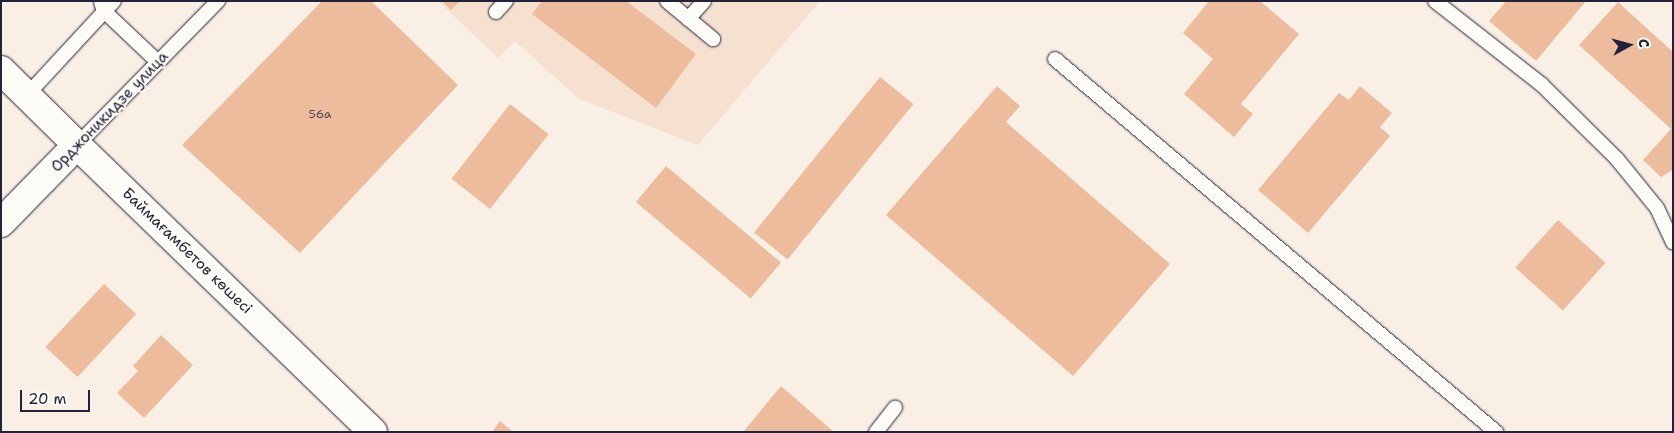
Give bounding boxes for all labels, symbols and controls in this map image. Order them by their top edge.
north arrow [1604,20,1654,70]
text: С [1634,38,1653,49]
street label: Орджоникидзе улица [48,48,172,176]
house number: 56а [308,108,332,122]
street label: Баймағамбетов көшесі [118,184,256,318]
scale bar [22,380,92,412]
text: 20 m [28,389,67,409]

